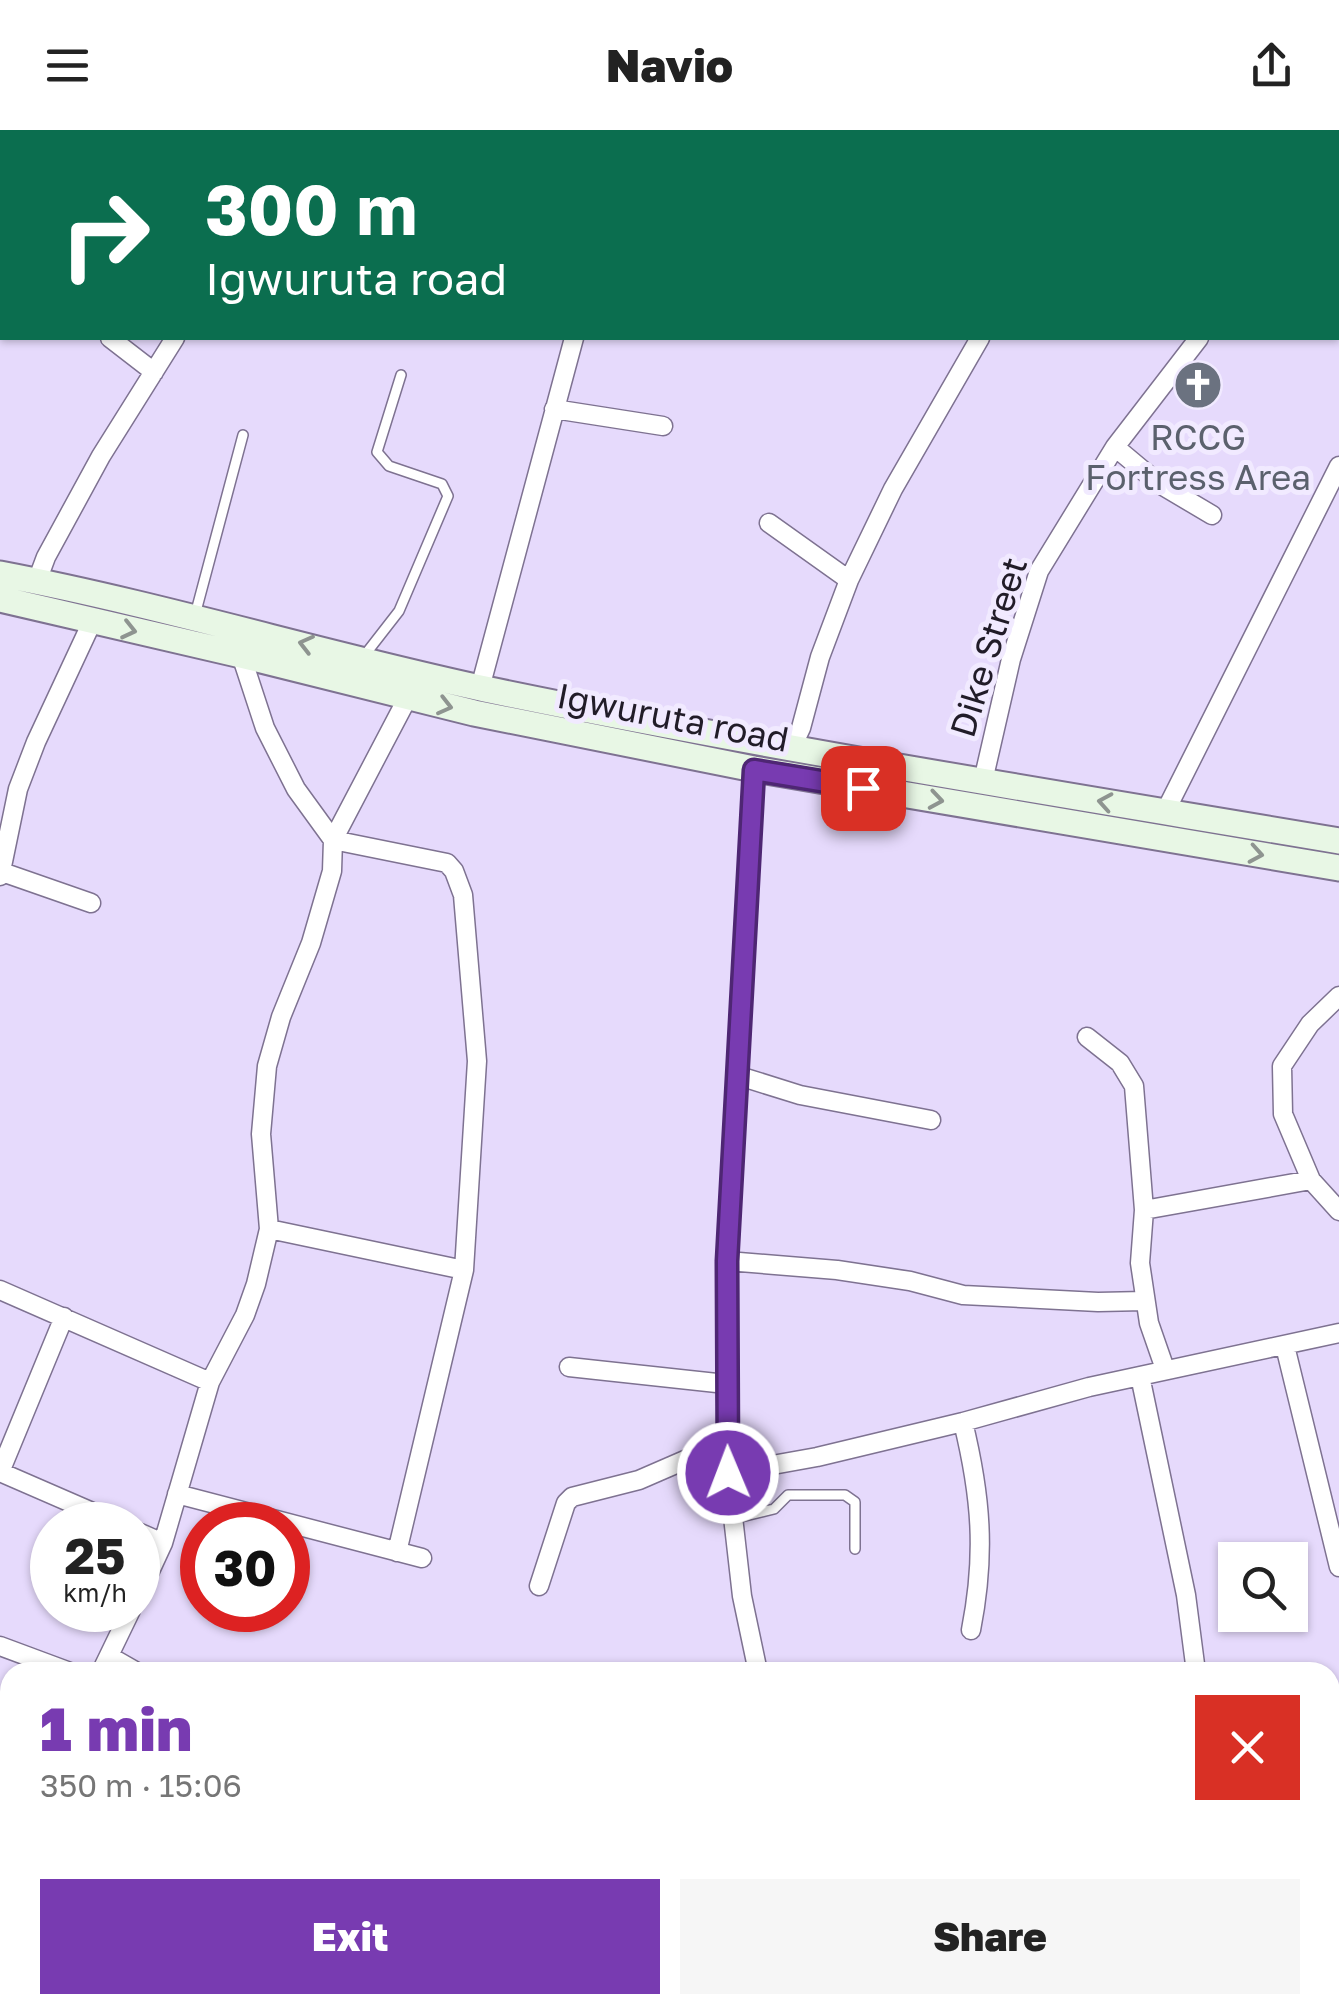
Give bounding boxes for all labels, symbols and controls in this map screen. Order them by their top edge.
icon: menu [40,38,95,93]
text: Navio [606,38,733,92]
icon: share [1244,38,1299,93]
text: 300 m [205,166,417,250]
icon: right [40,170,170,300]
text: Igwuruta road [205,251,507,305]
church icon: RCCG Fortress Area [1172,359,1224,411]
place label: RCCG Fortress Area [1085,416,1311,498]
street label: Dike Street [941,552,1035,742]
one-way arrow [120,618,137,639]
one-way arrow [298,635,315,656]
street label: Igwuruta road [554,674,792,760]
one-way arrow [436,694,453,715]
pin [821,746,906,831]
icon: arrive [836,761,891,816]
one-way arrow [928,789,944,810]
one-way arrow [1097,792,1113,813]
one-way arrow [1248,843,1265,864]
position arrow [676,1421,780,1525]
speed limit sign: 30 [180,1502,310,1632]
text: 25 [64,1525,125,1585]
map controls [1218,1542,1308,1632]
button: search [1218,1542,1308,1632]
text: km/h [63,1577,127,1608]
text: 1 min [40,1692,192,1764]
button: close [1195,1695,1300,1800]
text: 350 m · 15:06 [40,1766,242,1804]
button: Exit [40,1879,660,1994]
button: Share [680,1879,1300,1994]

